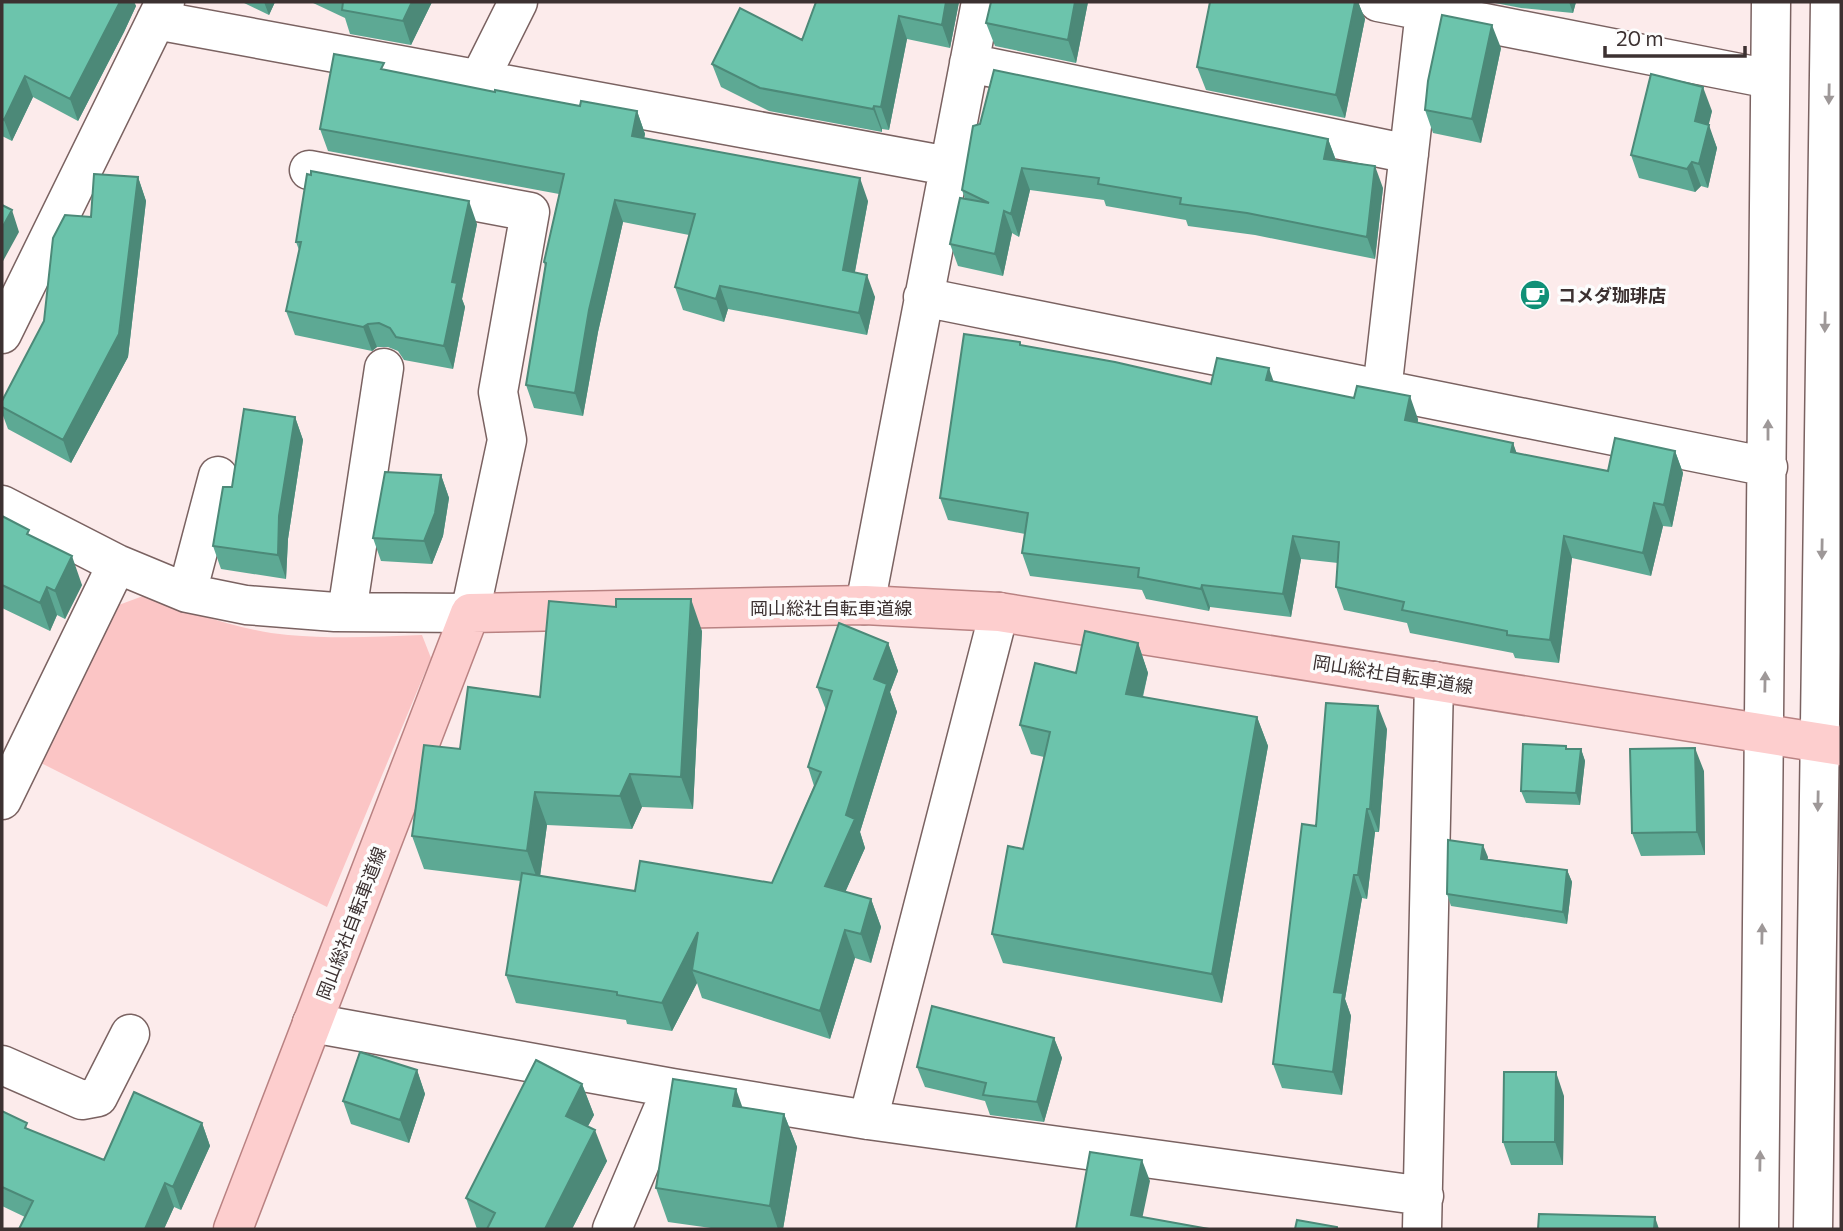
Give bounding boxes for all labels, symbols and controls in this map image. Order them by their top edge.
scale bar [1605,14,1745,58]
text: 20 m [1616,25,1664,50]
one-way arrow [1823,84,1835,106]
cafe icon: コメダ珈琲店 [1518,278,1552,312]
place label: コメダ珈琲店 [1558,284,1666,306]
one-way arrow [1819,311,1831,333]
one-way arrow [1762,418,1774,440]
one-way arrow [1816,539,1827,561]
street label: 岡山総社自転車道線 [750,597,912,619]
street label: 岡山総社自転車道線 [1311,650,1475,698]
one-way arrow [1759,670,1771,692]
one-way arrow [1812,791,1824,813]
street label: 岡山総社自転車道線 [312,843,390,1003]
one-way arrow [1756,922,1768,944]
one-way arrow [1754,1150,1765,1172]

